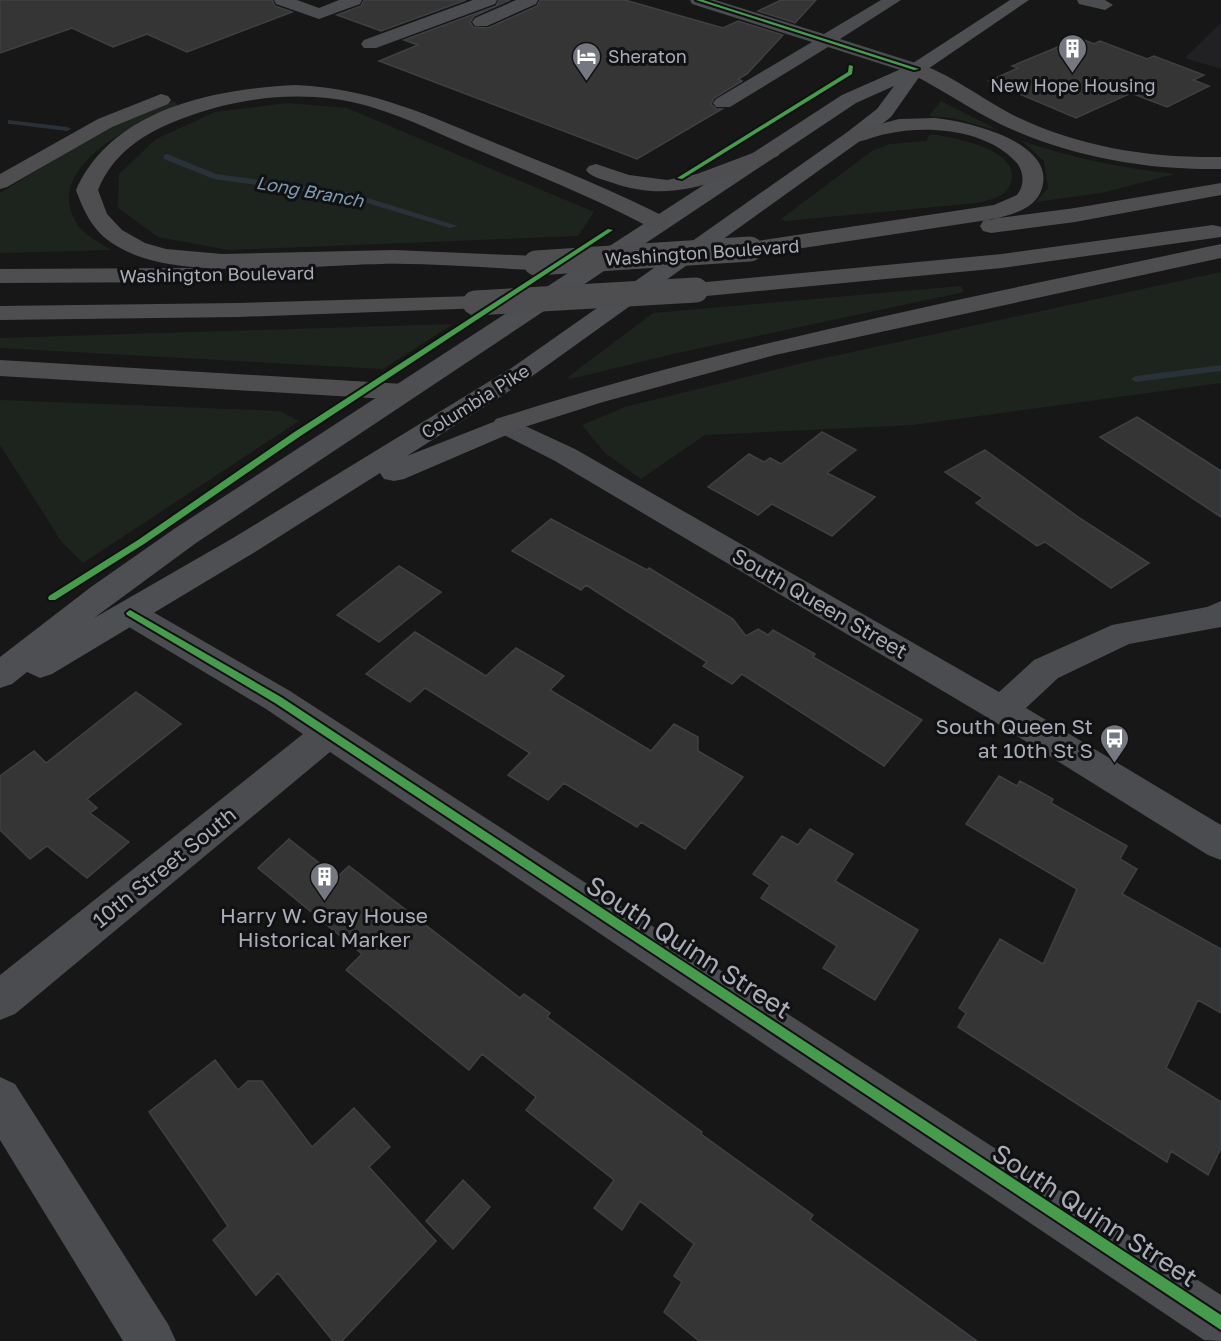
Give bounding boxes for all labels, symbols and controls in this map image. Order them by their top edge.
building icon: New Hope Housing [1057,32,1089,74]
hotel icon: Sheraton [571,40,603,82]
place label: Sheraton [608,45,687,67]
place label: New Hope Housing [990,74,1156,96]
water label: Long Branch [255,171,366,211]
street label: Washington Boulevard [604,234,800,270]
street label: Washington Boulevard [119,261,315,287]
street label: Columbia Pike [417,359,533,443]
street label: South Queen Street [728,542,912,664]
place label: South Queen St at 10th St S [936,713,1093,763]
bus stop icon: South Queen St at 10th St S [1098,722,1130,764]
street label: 10th Street South [87,801,241,933]
building icon: Harry W. Gray House Historical Marker [308,860,340,902]
street label: South Quinn Street [581,869,797,1025]
place label: Harry W. Gray House Historical Marker [220,902,428,952]
street label: South Quinn Street [987,1137,1203,1293]

